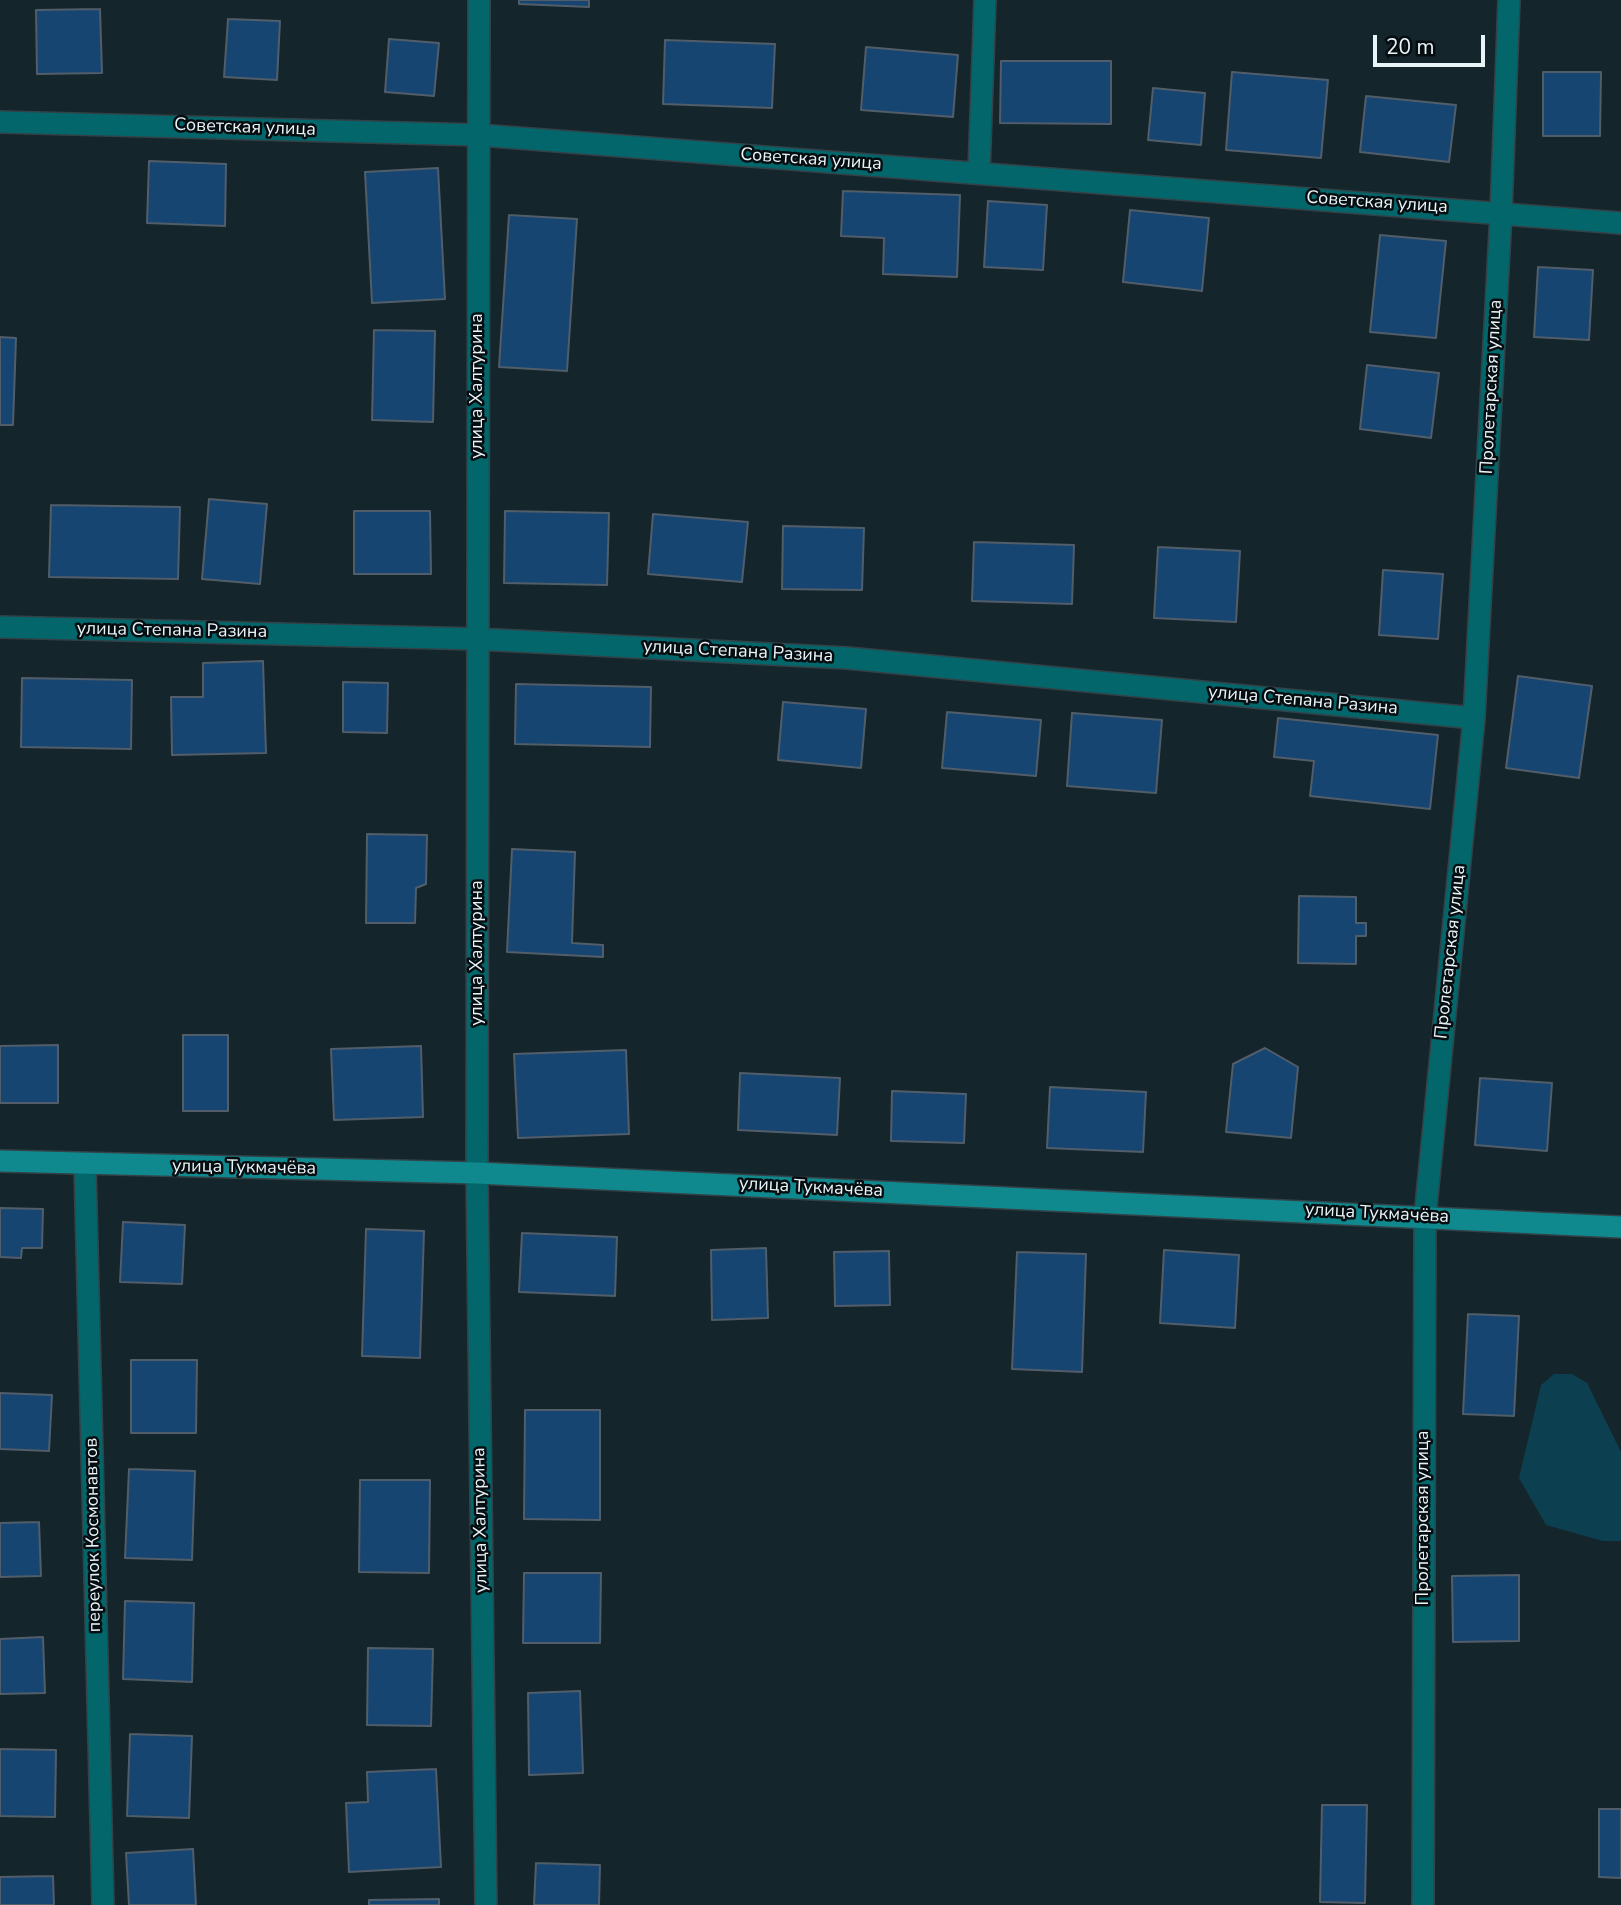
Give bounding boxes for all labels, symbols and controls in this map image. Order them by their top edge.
scale bar [1376,21,1488,65]
text: 20 m [1386,33,1435,61]
street label: Советская улица [174,115,316,141]
street label: Советская улица [739,144,883,176]
street label: Советская улица [1305,187,1449,219]
street label: Пролетарская улица [1477,299,1507,475]
street label: улица Халтурина [467,313,489,459]
street label: улица Степана Разина [77,619,267,643]
street label: улица Степана Разина [642,636,834,668]
street label: улица Степана Разина [1207,682,1399,720]
street label: Пролетарская улица [1431,864,1471,1040]
street label: улица Халтурина [467,880,489,1026]
street label: улица Тукмачёва [172,1156,316,1180]
street label: улица Тукмачёва [739,1173,883,1203]
street label: улица Тукмачёва [1305,1199,1449,1229]
street label: Пролетарская улица [1413,1431,1435,1605]
street label: переулок Космонавтов [82,1438,106,1632]
street label: улица Халтурина [469,1447,493,1593]

